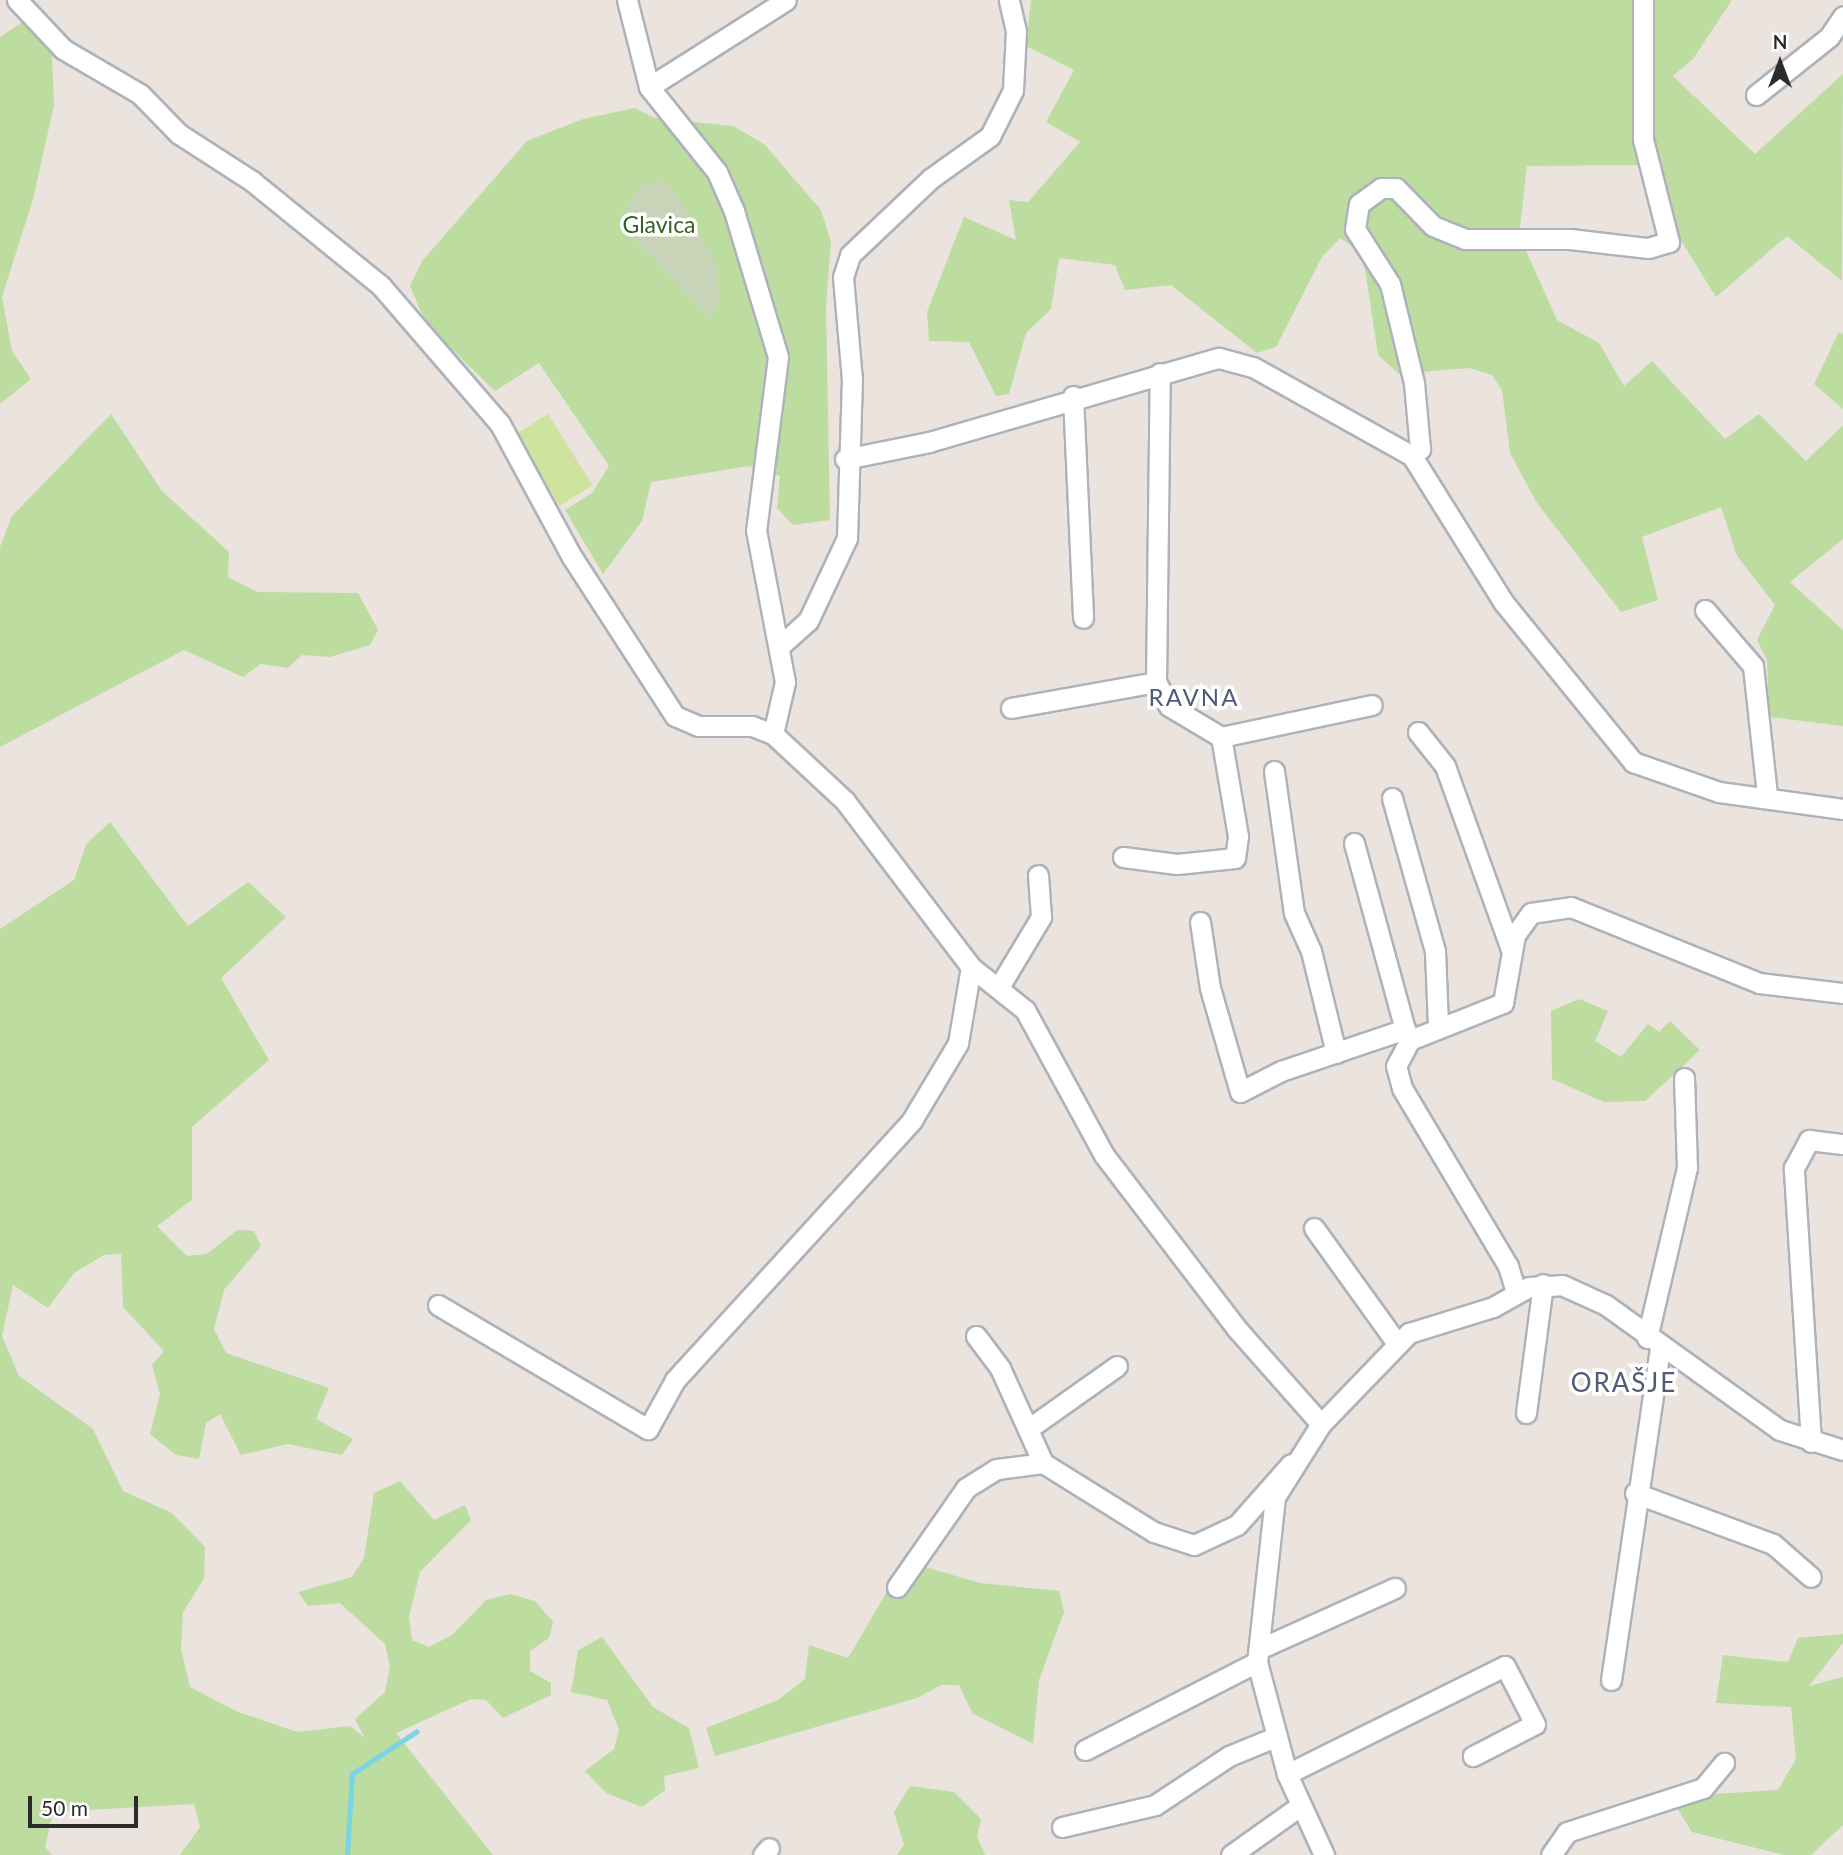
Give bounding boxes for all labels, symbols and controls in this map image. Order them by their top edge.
north arrow [1745,28,1815,98]
text: N [1773,30,1787,53]
park label: Glavica [622,210,696,238]
district label: RAVNA [1149,683,1239,711]
district label: ORAŠJE [1571,1367,1677,1399]
scale bar [32,1782,142,1826]
text: 50 m [41,1795,88,1820]

